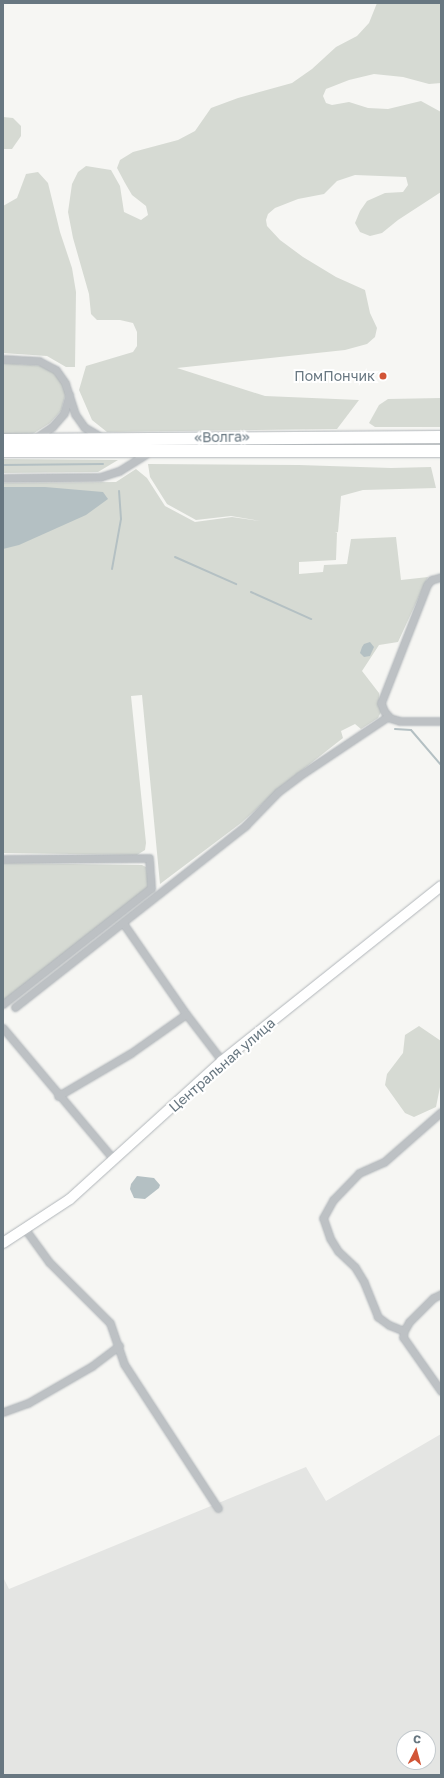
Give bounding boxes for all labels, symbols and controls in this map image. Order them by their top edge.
place label: ПомПончик [294,368,375,384]
marker: ПомПончик [378,371,388,381]
street label: «Волга» [194,428,250,446]
street label: Центральная улица [166,1014,278,1116]
north arrow [396,1730,436,1770]
text: С [413,1732,422,1745]

